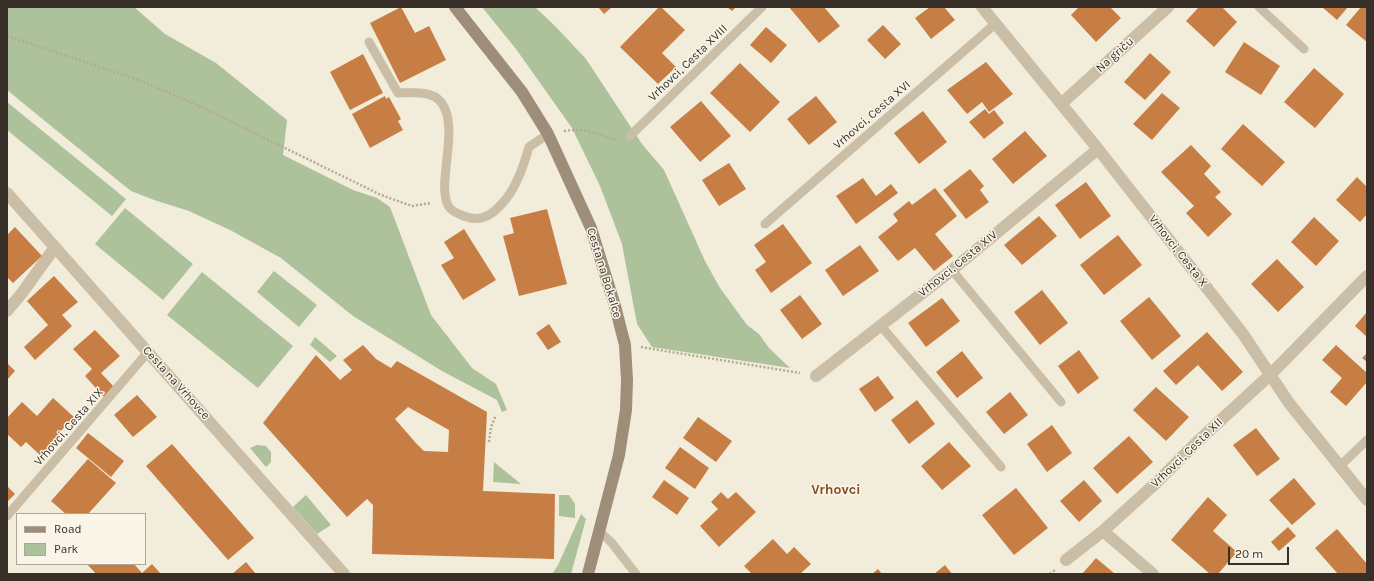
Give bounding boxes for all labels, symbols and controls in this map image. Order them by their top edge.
street label: Vrhovci, Cesta XVIII [646,22,730,104]
street label: Na griču [1093,34,1137,76]
street label: Vrhovci, Cesta XVI [831,78,913,152]
street label: Vrhovci, Cesta X [1145,212,1211,290]
street label: Cesta na Bokalce [583,226,625,320]
street label: Vrhovci, Cesta XIV [916,228,1000,300]
street label: Cesta na Vrhovce [139,343,213,423]
street label: Vrhovci, Cesta XIX [31,385,107,469]
street label: Vrhovci, Cesta XII [1148,415,1226,491]
district label: Vrhovci [811,482,861,498]
legend [16,513,146,565]
text: Road [54,522,82,536]
scale bar [1230,539,1291,565]
text: Park [54,542,78,556]
text: 20 m [1235,547,1263,561]

